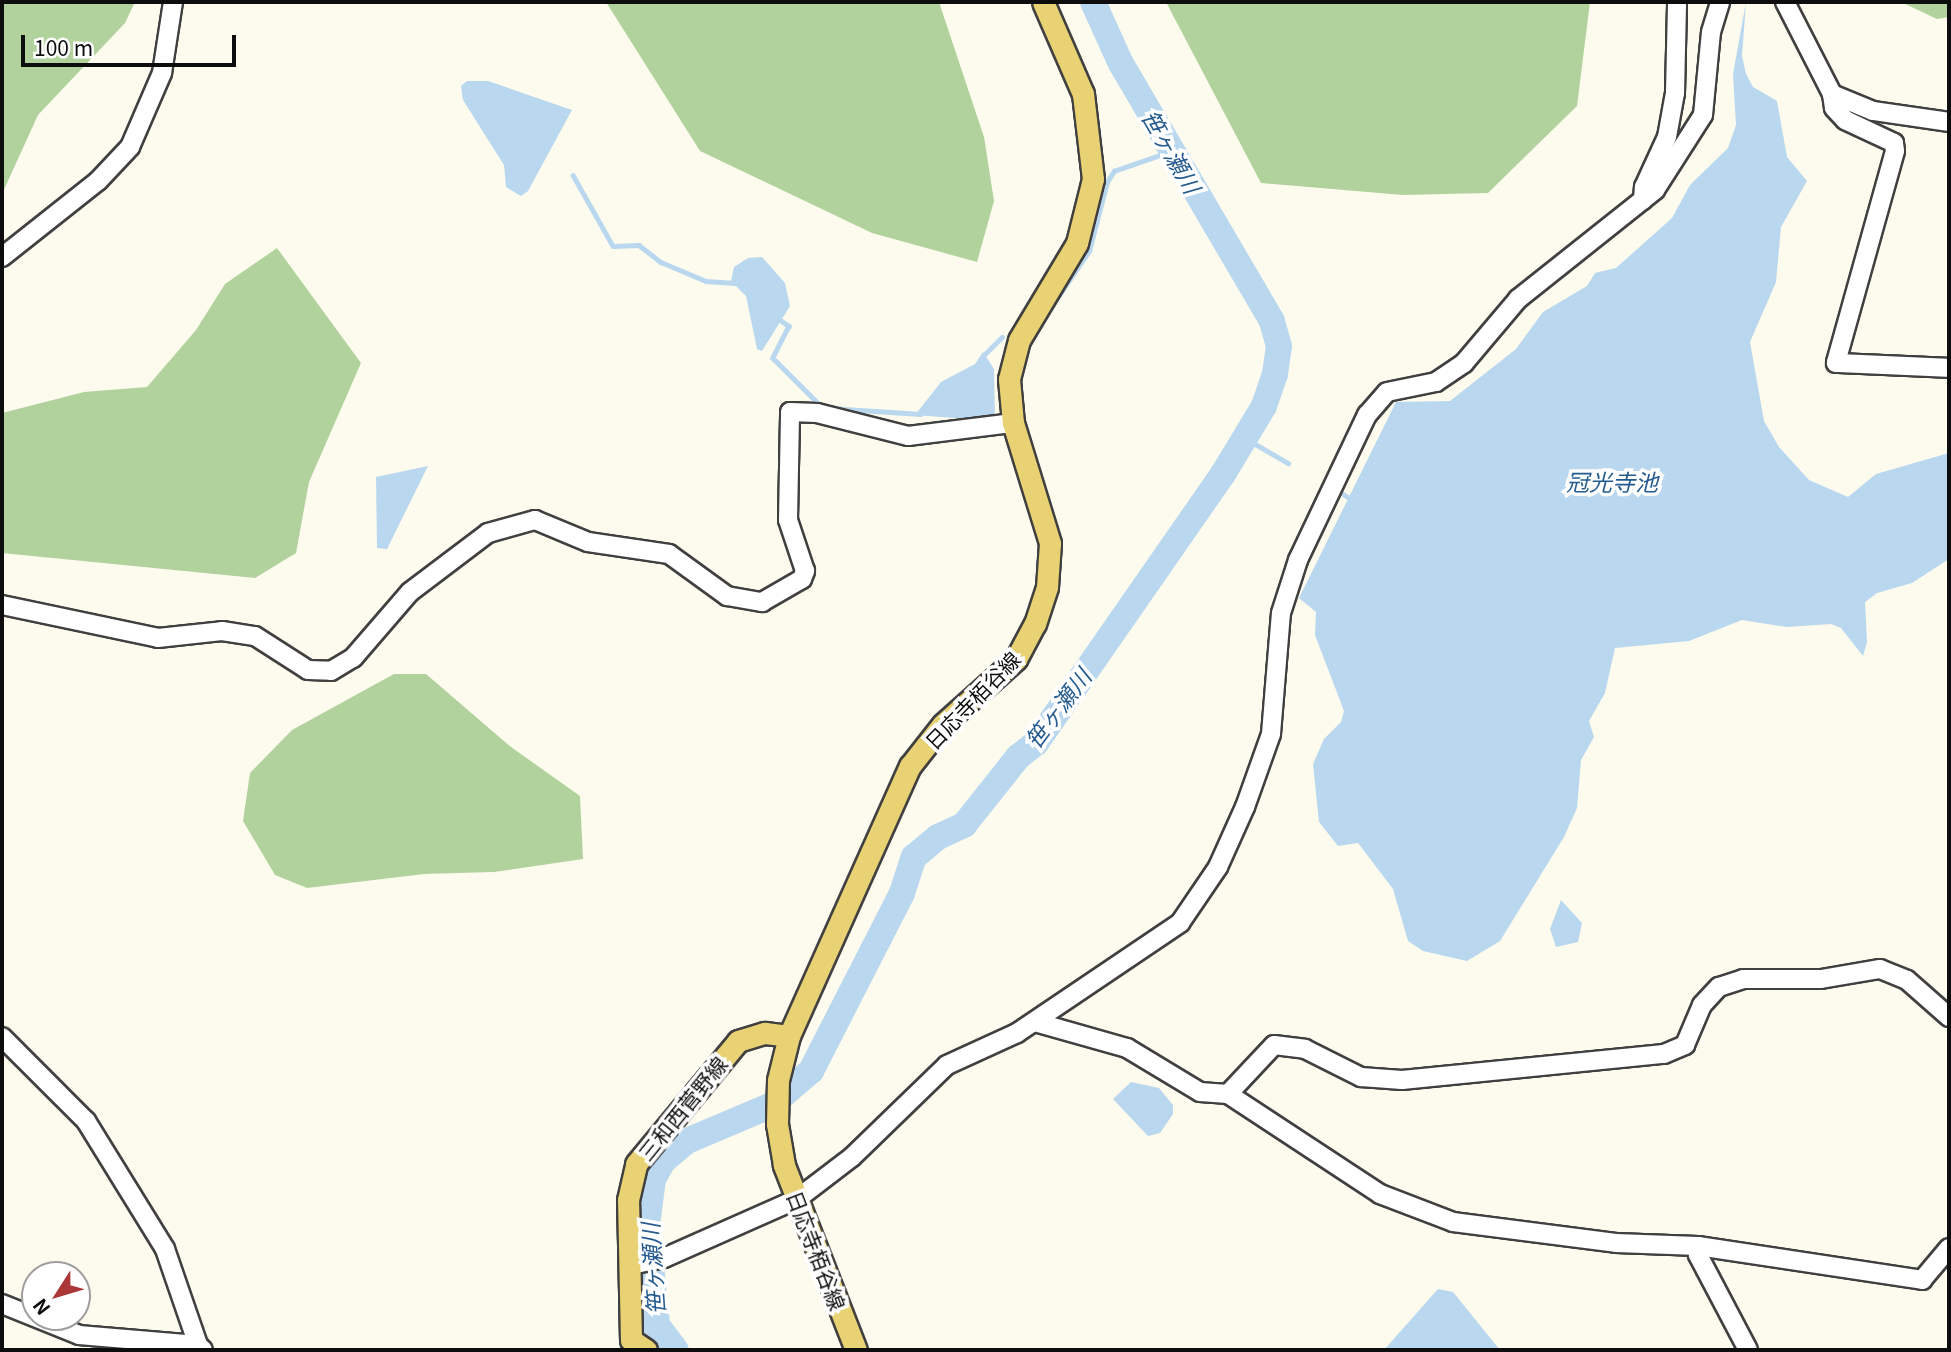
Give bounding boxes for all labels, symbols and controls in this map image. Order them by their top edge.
scale bar [24,21,240,65]
text: 100 m [34,32,93,62]
water label: 笹ヶ瀬川 [1137,104,1207,198]
water label: 冠光寺池 [1566,467,1658,495]
street label: 日応寺栢谷線 [919,646,1025,754]
water label: 笹ヶ瀬川 [1018,663,1096,753]
street label: 三和西菅野線 [633,1051,731,1165]
street label: 日応寺栢谷線 [783,1187,851,1313]
water label: 笹ヶ瀬川 [635,1222,669,1316]
north arrow [21,1261,91,1331]
text: N [25,1294,55,1322]

